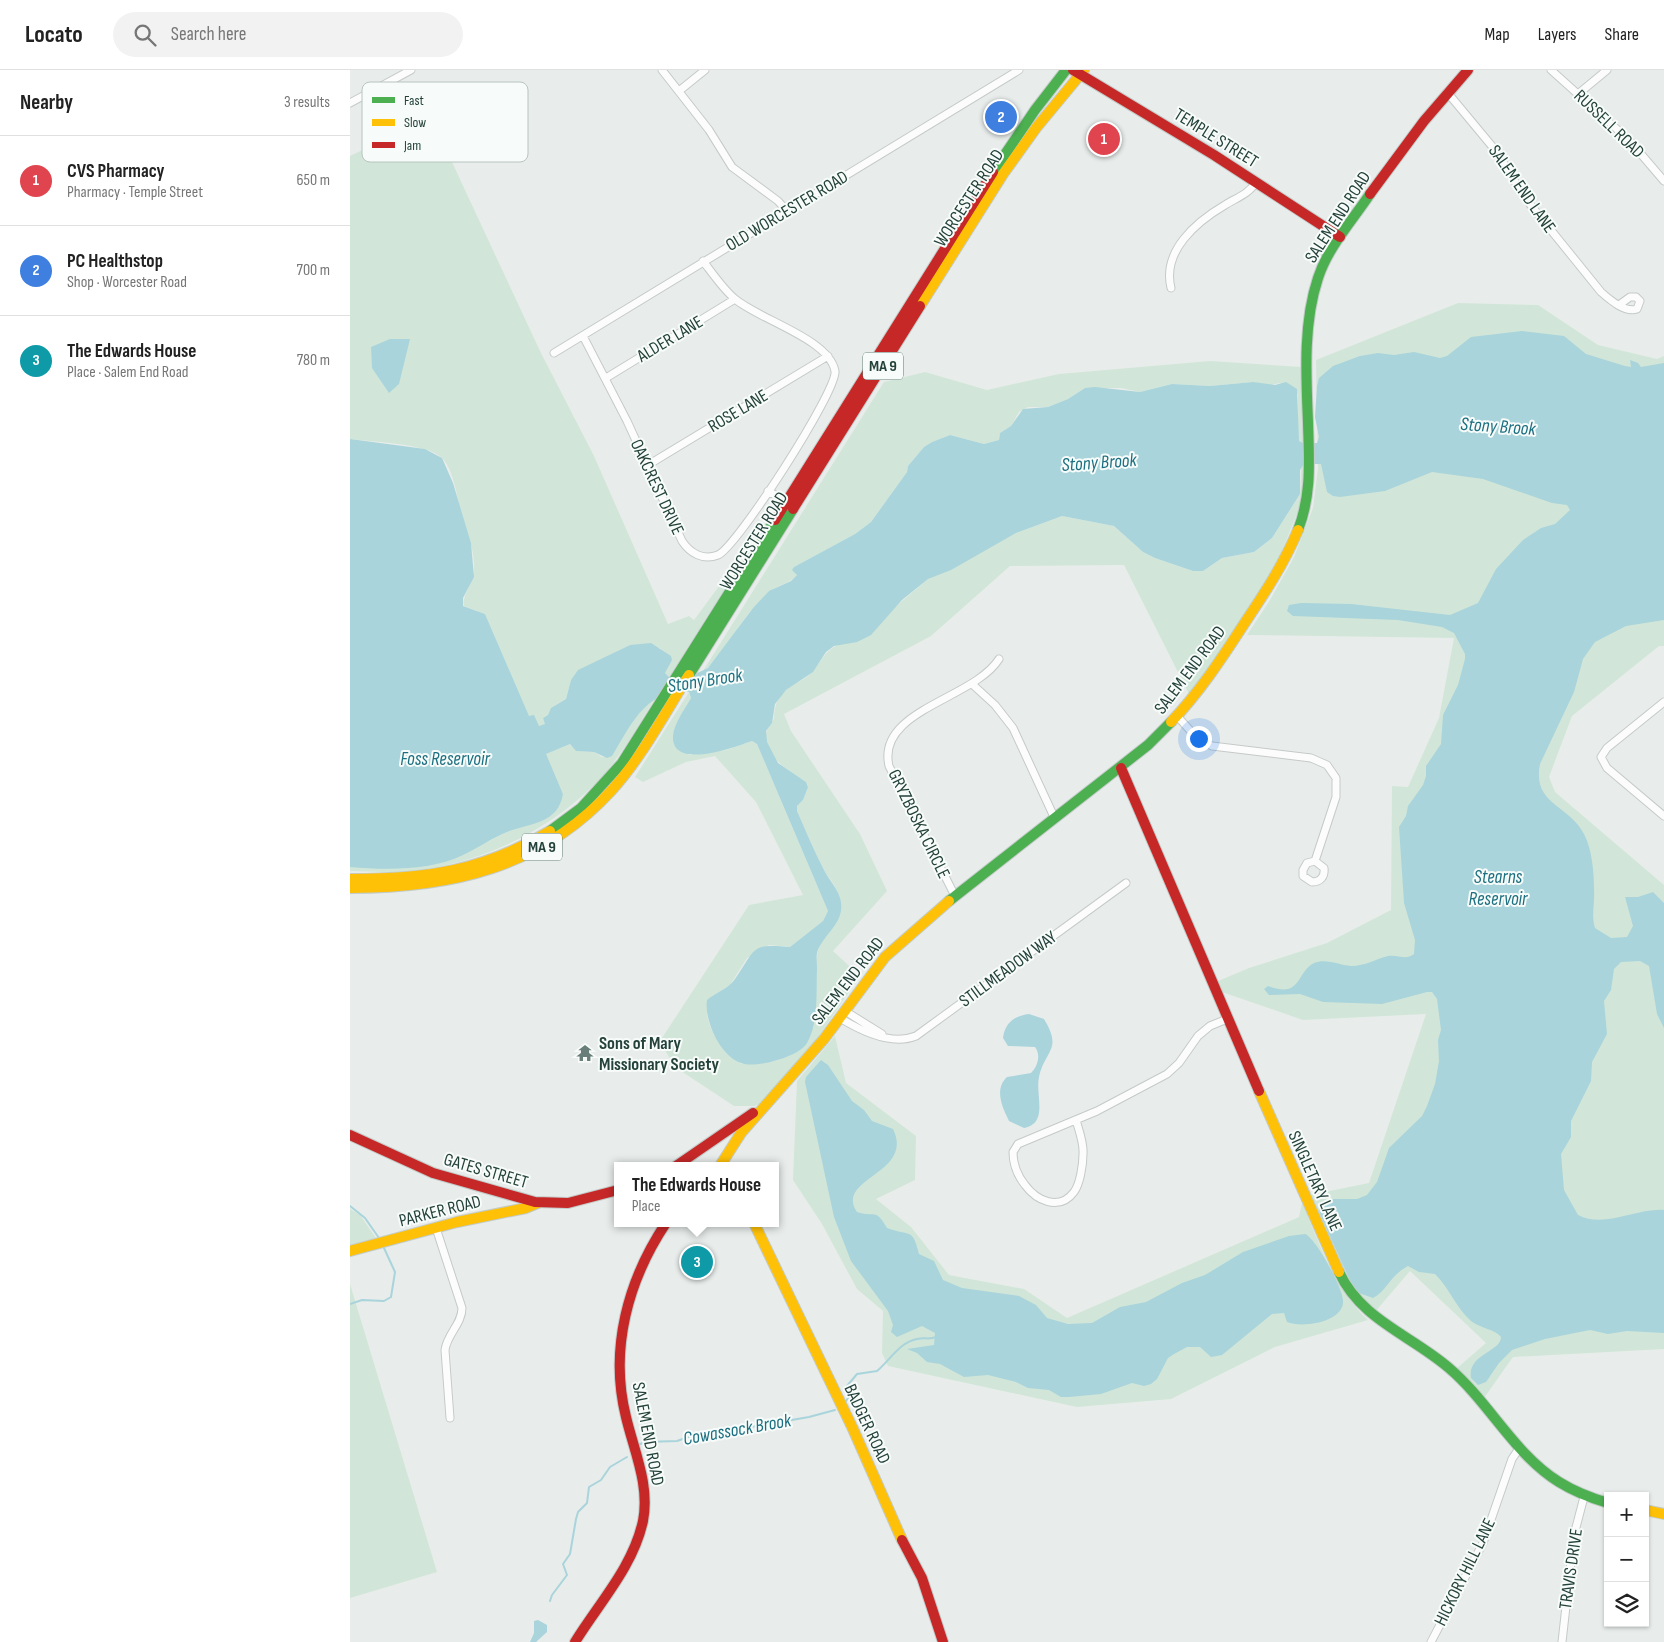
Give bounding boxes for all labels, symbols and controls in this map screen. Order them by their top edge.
search box [113,12,463,57]
text: Locato [25,20,83,49]
icon: search [131,21,159,49]
text: Search here [171,23,246,46]
text: Map [1485,24,1510,45]
text: Layers [1538,24,1577,45]
text: Share [1605,24,1639,45]
legend [362,82,528,162]
street label: RUSSELL ROAD [1570,85,1648,163]
text: Nearby [20,90,73,115]
text: Fast [404,92,424,109]
text: 3 results [284,93,330,112]
pin: 2 [985,98,1017,136]
street label: TEMPLE STREET [1170,104,1262,172]
text: Slow [404,114,426,131]
pin: 1 [1088,120,1120,158]
text: Jam [403,137,421,154]
street label: SALEM END LANE [1484,141,1560,237]
street label: WORCESTER ROAD [930,145,1008,251]
text: CVS Pharmacy [67,160,165,183]
street label: OLD WORCESTER ROAD [722,166,852,256]
street label: SALEM END ROAD [1301,167,1375,267]
text: 1 [33,171,39,190]
text: 650 m [297,171,330,190]
text: Pharmacy · Temple Street [67,183,203,202]
text: PC Healthstop [67,250,163,273]
text: 2 [32,261,40,280]
text: 700 m [297,261,330,280]
text: Shop · Worcester Road [67,273,187,292]
street label: ALDER LANE [632,311,707,367]
text: The Edwards House [67,340,196,363]
text: 3 [32,351,40,370]
text: 780 m [297,351,330,370]
road number: MA 9 [863,352,903,380]
text: Place · Salem End Road [67,363,188,382]
street label: ROSE LANE [704,385,772,437]
water label: Stony Brook [1460,413,1537,441]
street label: OAKCREST DRIVE [626,436,688,538]
water label: Stony Brook [1061,449,1138,477]
street label: WORCESTER ROAD [715,488,793,594]
street label: SALEM END ROAD [1150,622,1230,718]
water label: Stony Brook [666,664,745,698]
your location [1186,726,1212,752]
water label: Foss Reservoir [400,748,490,771]
street label: GRYZBOSKA CIRCLE [884,766,954,882]
road number: MA 9 [522,834,562,860]
water label: Stearns Reservoir [1469,866,1528,911]
street label: STILLMEADOW WAY [955,926,1061,1011]
street label: SALEM END ROAD [807,933,889,1029]
place label: Sons of Mary Missionary Society [599,1033,720,1075]
temple icon: Sons of Mary Missionary Society [575,1043,595,1063]
street label: SINGLETARY LANE [1284,1128,1346,1234]
street label: GATES STREET [441,1149,531,1193]
popup [614,1162,779,1227]
text: The Edwards House [632,1174,761,1197]
street label: PARKER ROAD [397,1191,483,1231]
text: Place [632,1197,660,1216]
pin: 3 [681,1243,713,1281]
street label: SALEM END ROAD [628,1381,668,1487]
street label: BADGER ROAD [839,1381,895,1467]
water label: Cowassock Brook [681,1409,794,1451]
map controls [1604,1492,1649,1627]
button: + [1604,1492,1649,1537]
street label: HICKORY HILL LANE [1430,1515,1500,1629]
street label: TRAVIS DRIVE [1555,1527,1587,1611]
button: − [1604,1537,1649,1582]
button: layers [1604,1582,1649,1627]

